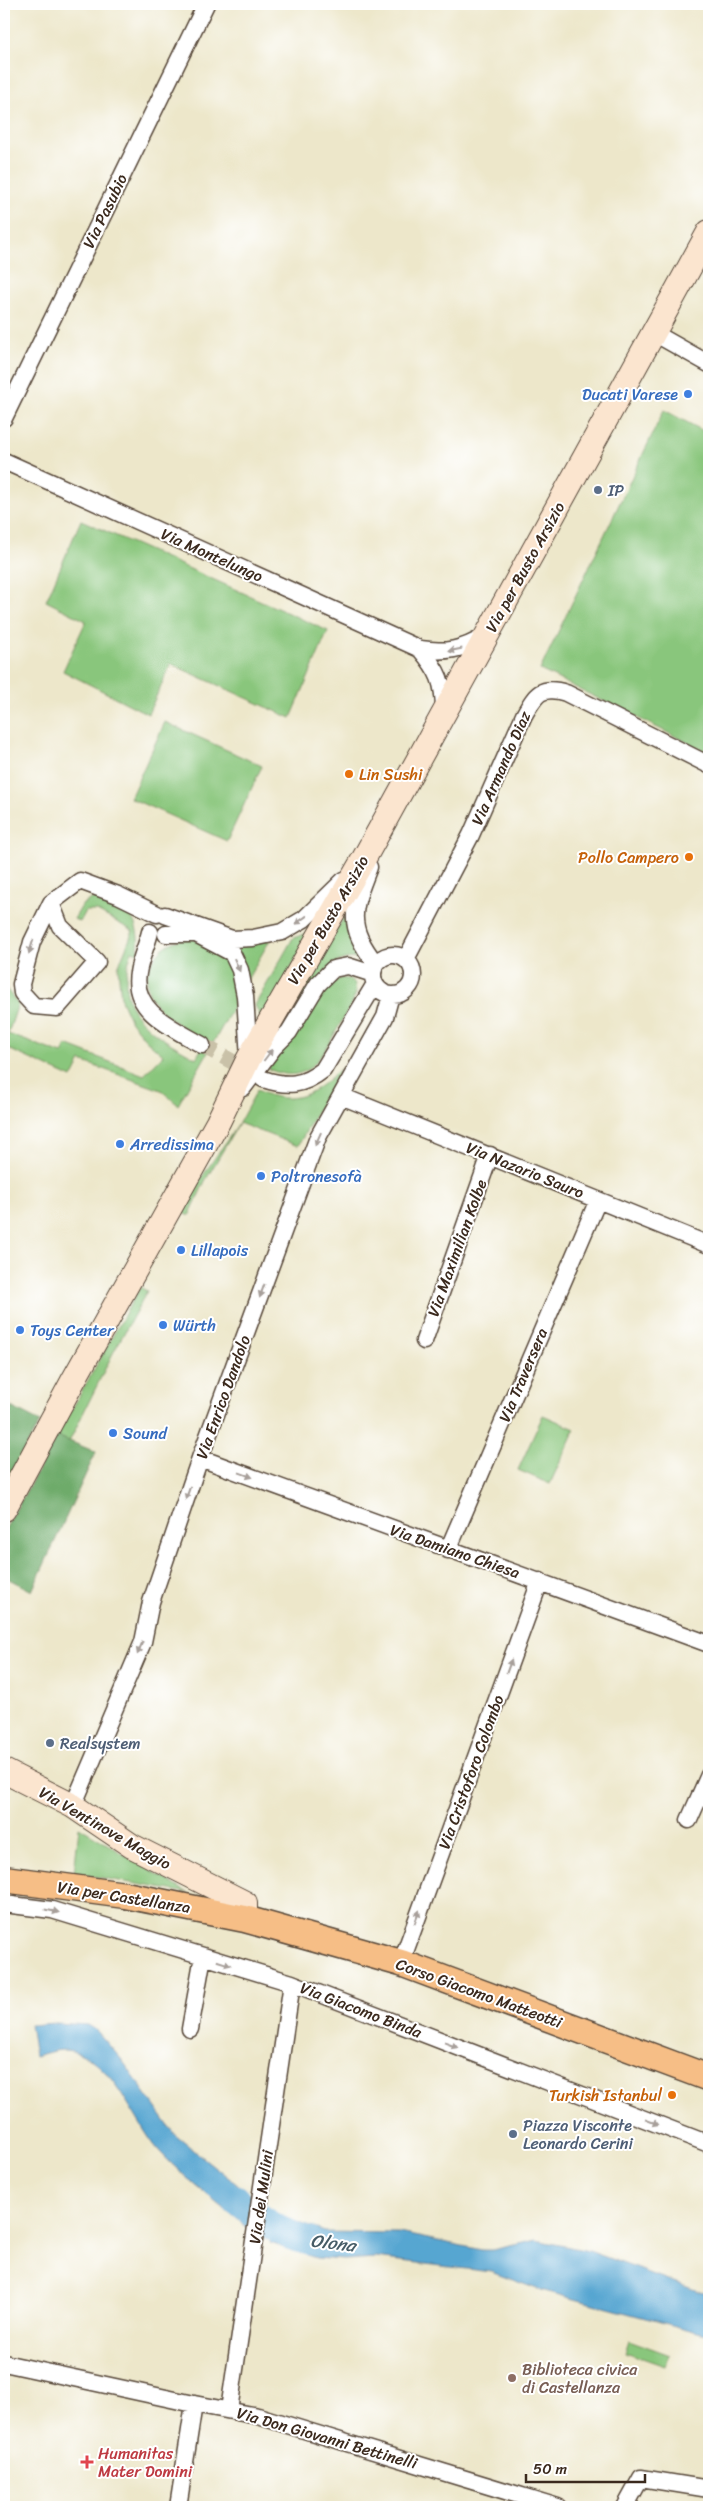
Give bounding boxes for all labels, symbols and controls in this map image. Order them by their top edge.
street label: Via Pasubio [74,168,136,253]
place label: Ducati Varese [582,380,678,409]
marker: Ducati Varese [682,388,694,400]
place label: IP [607,476,624,505]
marker: IP [592,484,604,496]
street label: Via per Busto Arsizio [477,496,573,638]
street label: Via Montelungo [156,520,268,591]
one-way arrow [446,646,462,654]
street label: Via Armando Diaz [463,706,539,830]
place label: Lin Sushi [359,760,423,789]
marker: Lin Sushi [343,768,355,780]
place label: Pollo Campero [578,843,679,872]
street label: Via per Busto Arsizio [279,850,377,990]
marker: Pollo Campero [683,851,695,863]
one-way arrow [294,915,308,925]
one-way arrow [27,940,35,955]
one-way arrow [234,958,242,972]
one-way arrow [263,1048,273,1062]
place label: Arredissima [129,1130,214,1159]
one-way arrow [313,1132,321,1146]
street label: Via Nazario Sauro [462,1133,589,1207]
marker: Arredissima [114,1138,126,1150]
place label: Poltronesofà [271,1162,362,1191]
marker: Poltronesofà [255,1170,267,1182]
street label: Via Maximilian Kolbe [419,1175,495,1321]
place label: Lillapois [191,1236,249,1265]
marker: Lillapois [175,1244,187,1256]
one-way arrow [258,1284,265,1299]
place label: Würth [173,1311,216,1340]
place label: Toys Center [30,1316,115,1345]
marker: Würth [157,1319,169,1331]
street label: Via Traversera [490,1323,556,1427]
marker: Toys Center [14,1324,26,1336]
street label: Via Enrico Dandolo [187,1331,259,1463]
place label: Sound [123,1419,168,1448]
marker: Sound [107,1427,119,1439]
one-way arrow [239,1471,254,1479]
one-way arrow [184,1486,191,1501]
street label: Via Damiano Chiesa [386,1515,524,1587]
one-way arrow [136,1641,144,1656]
one-way arrow [505,1658,513,1673]
street label: Via Cristoforo Colombo [430,1691,512,1853]
place label: Realsystem [60,1729,140,1758]
marker: Realsystem [44,1737,56,1749]
street label: Via Ventinove Maggio [33,1778,177,1878]
street label: Via per Castellanza [55,1872,193,1922]
one-way arrow [44,1907,59,1915]
one-way arrow [414,1910,421,1925]
street label: Corso Giacomo Matteotti [392,1949,567,2037]
one-way arrow [217,1959,232,1967]
street label: Via Giacomo Binda [296,1973,427,2047]
one-way arrow [444,2041,459,2049]
place label: Turkish Istanbul [549,2081,662,2110]
marker: Turkish Istanbul [666,2089,678,2101]
place label: Piazza Visconte Leonardo Cerini [523,2111,633,2158]
one-way arrow [645,2118,660,2126]
marker: Piazza Visconte Leonardo Cerini [507,2128,519,2140]
street label: Via dei Mulini [240,2148,282,2246]
water label: Olona [309,2224,359,2262]
place label: Biblioteca civica di Castellanza [522,2355,638,2402]
marker: Biblioteca civica di Castellanza [506,2372,518,2384]
street label: Via Don Giovanni Bettinelli [233,2398,421,2478]
place label: Humanitas Mater Domini [98,2439,193,2486]
scale bar [526,2451,644,2483]
marker: Humanitas Mater Domini [80,2455,94,2469]
text: 50 m [533,2456,568,2482]

